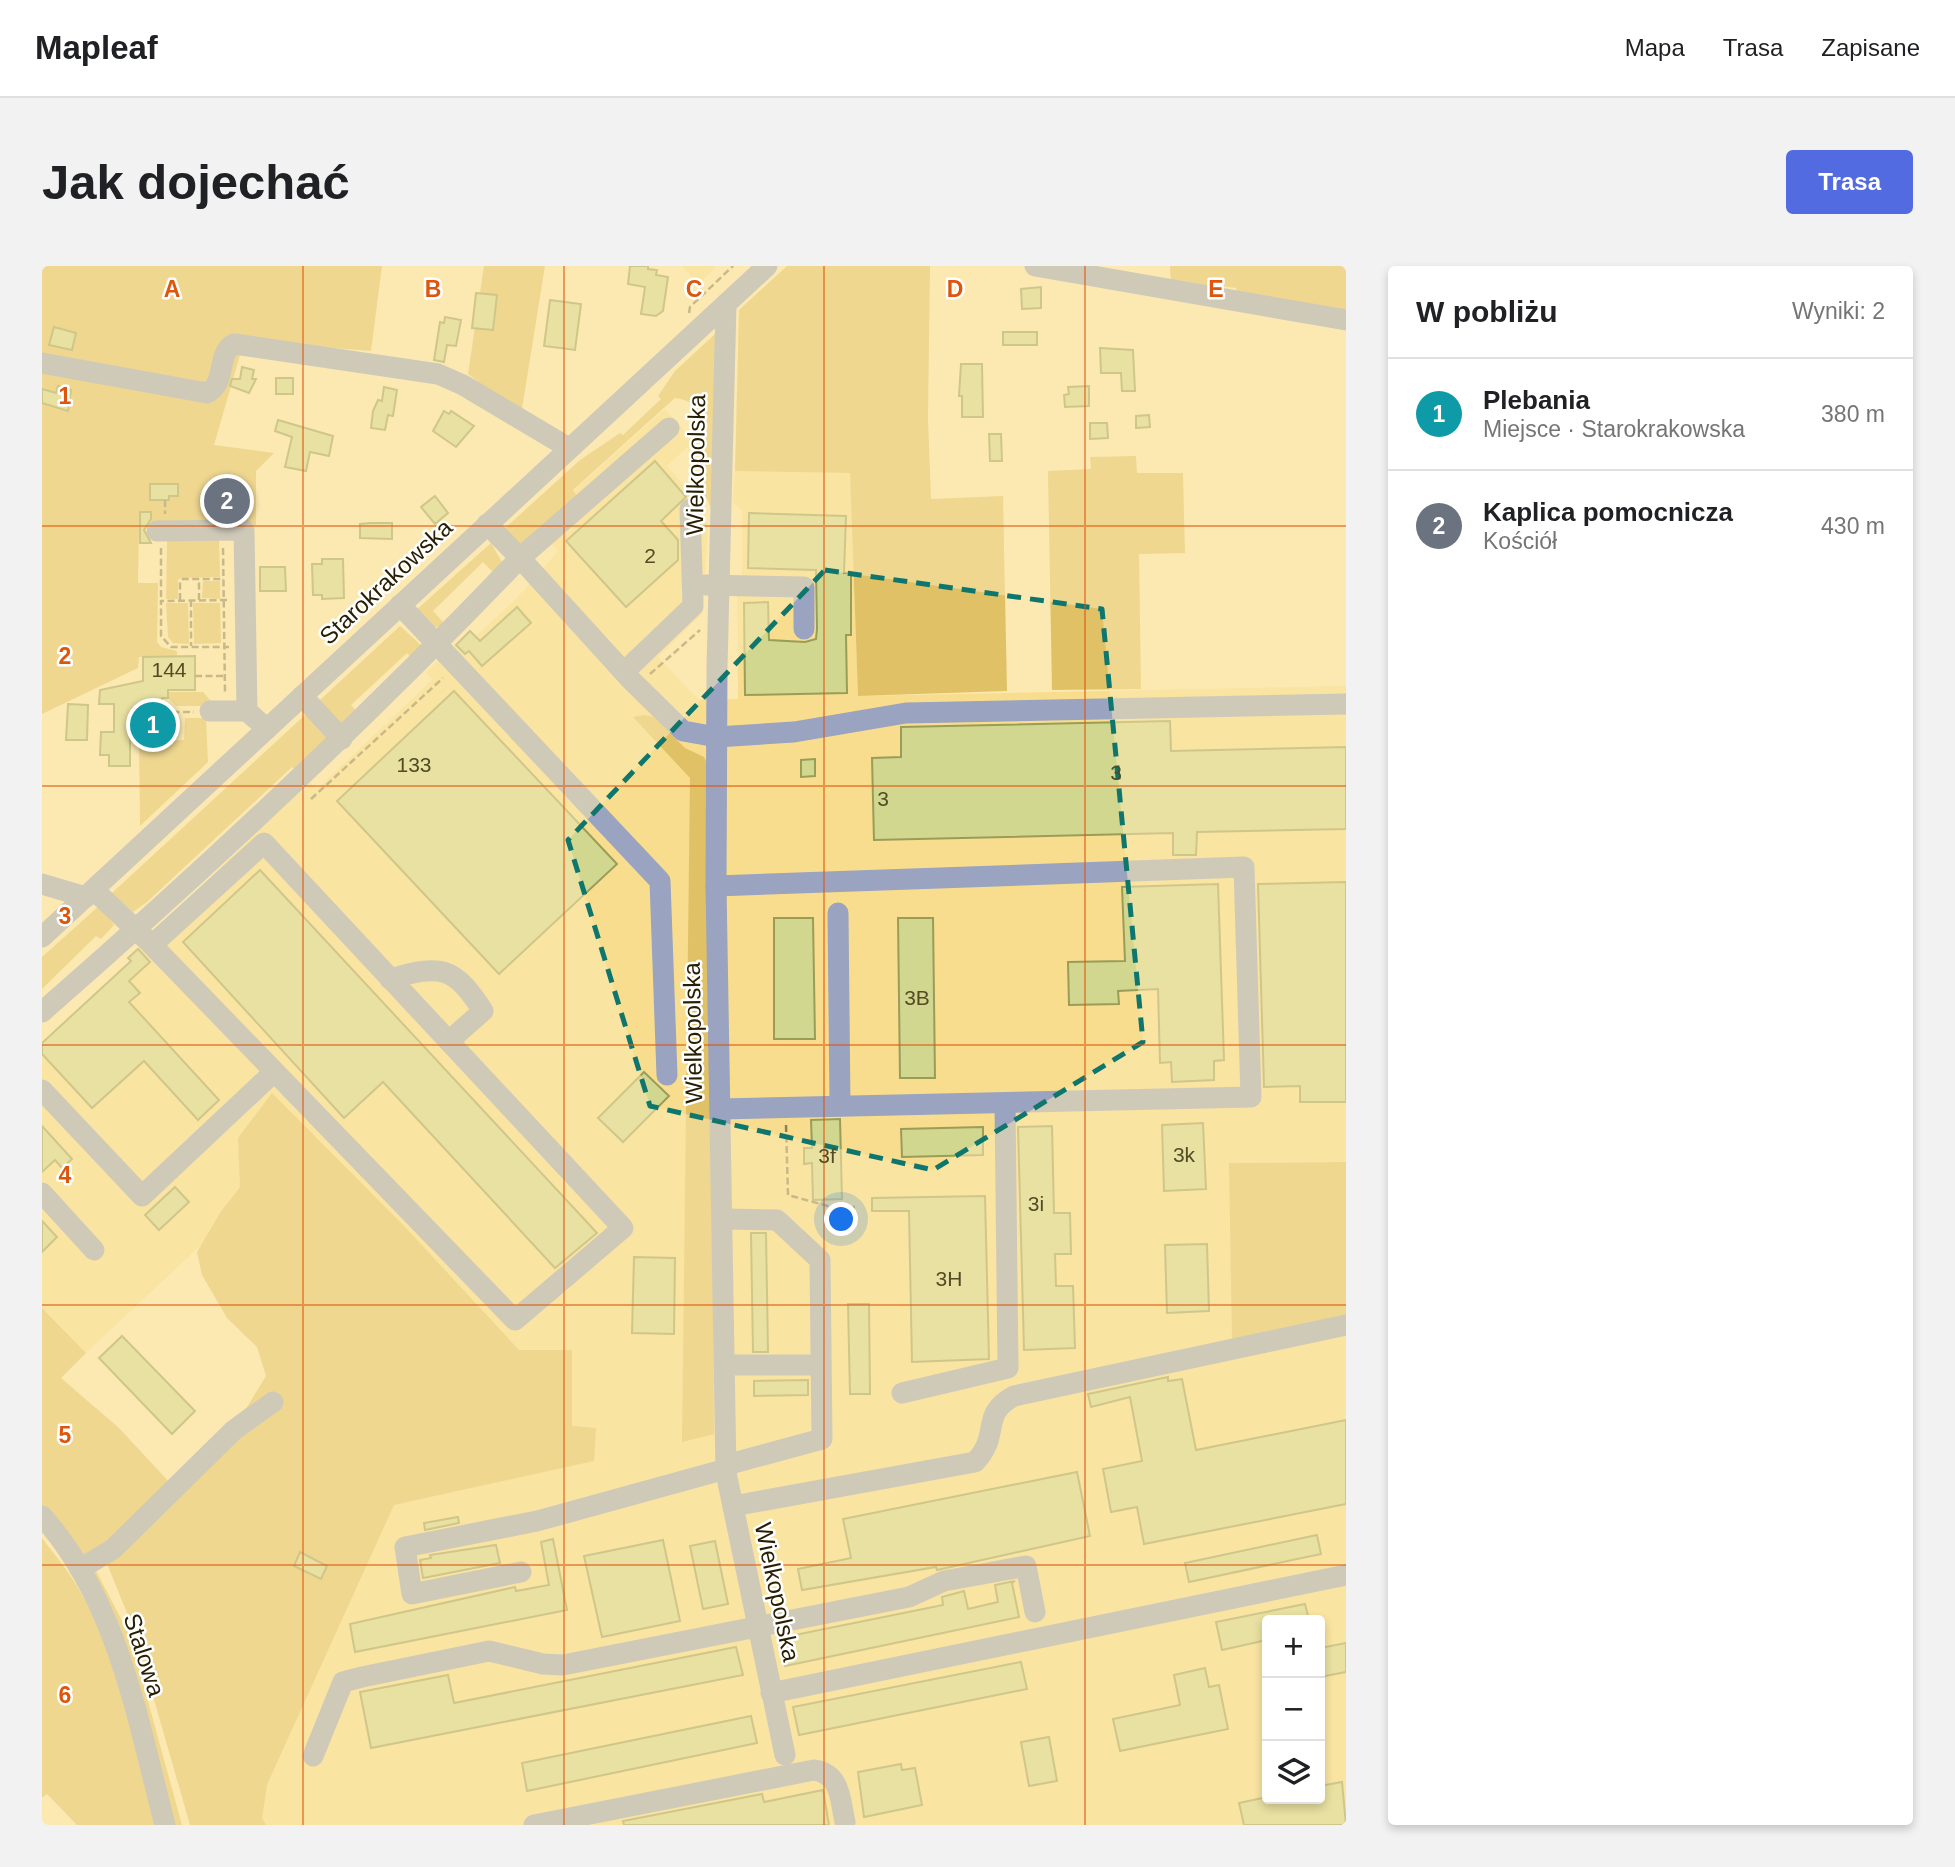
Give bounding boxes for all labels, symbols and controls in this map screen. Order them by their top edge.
text: Mapleaf [35,29,158,66]
text: Mapa [1625,34,1685,61]
text: Trasa [1723,34,1783,61]
text: Zapisane [1821,34,1920,61]
button: Trasa [1786,150,1913,214]
text: Jak dojechać [42,155,350,209]
text: A [164,276,180,302]
text: B [425,276,441,302]
text: C [686,276,702,302]
text: D [947,276,963,302]
text: E [1208,276,1224,302]
text: W pobliżu [1416,295,1558,328]
text: Wyniki: 2 [1792,298,1885,324]
text: 1 [59,383,72,409]
text: Plebania [1483,385,1590,415]
street label: Wielkopolska [681,393,710,536]
text: 1 [1433,401,1445,427]
text: 380 m [1821,401,1885,427]
text: Miejsce · Starokrakowska [1483,416,1745,442]
pin: 2 [204,475,250,527]
text: Kaplica pomocnicza [1483,497,1733,527]
street label: Starokrakowska [314,513,458,650]
text: 2 [1433,513,1445,539]
text: 430 m [1821,513,1885,539]
text: Kościół [1483,528,1557,554]
house number: 2 [644,544,656,567]
text: 2 [59,643,71,669]
house number: 144 [151,658,187,681]
pin: 1 [130,699,176,751]
house number: 133 [396,753,432,776]
house number: 3 [1110,761,1122,784]
house number: 3 [877,787,889,810]
text: 3 [59,903,71,929]
street label: Wielkopolska [678,961,707,1104]
house number: 3B [904,986,930,1009]
house number: 3k [1173,1143,1196,1166]
house number: 3f [818,1144,836,1167]
text: 4 [59,1162,72,1188]
house number: 3i [1028,1192,1044,1215]
your location [824,1202,858,1236]
house number: 3H [936,1267,962,1290]
text: 5 [59,1422,72,1448]
street label: Wielkopolska [750,1520,806,1664]
street label: Stalowa [118,1610,171,1700]
map controls [1262,1615,1325,1804]
button: + [1262,1615,1325,1678]
button: − [1262,1678,1325,1741]
text: 6 [59,1682,71,1708]
button: layers [1262,1741,1325,1804]

